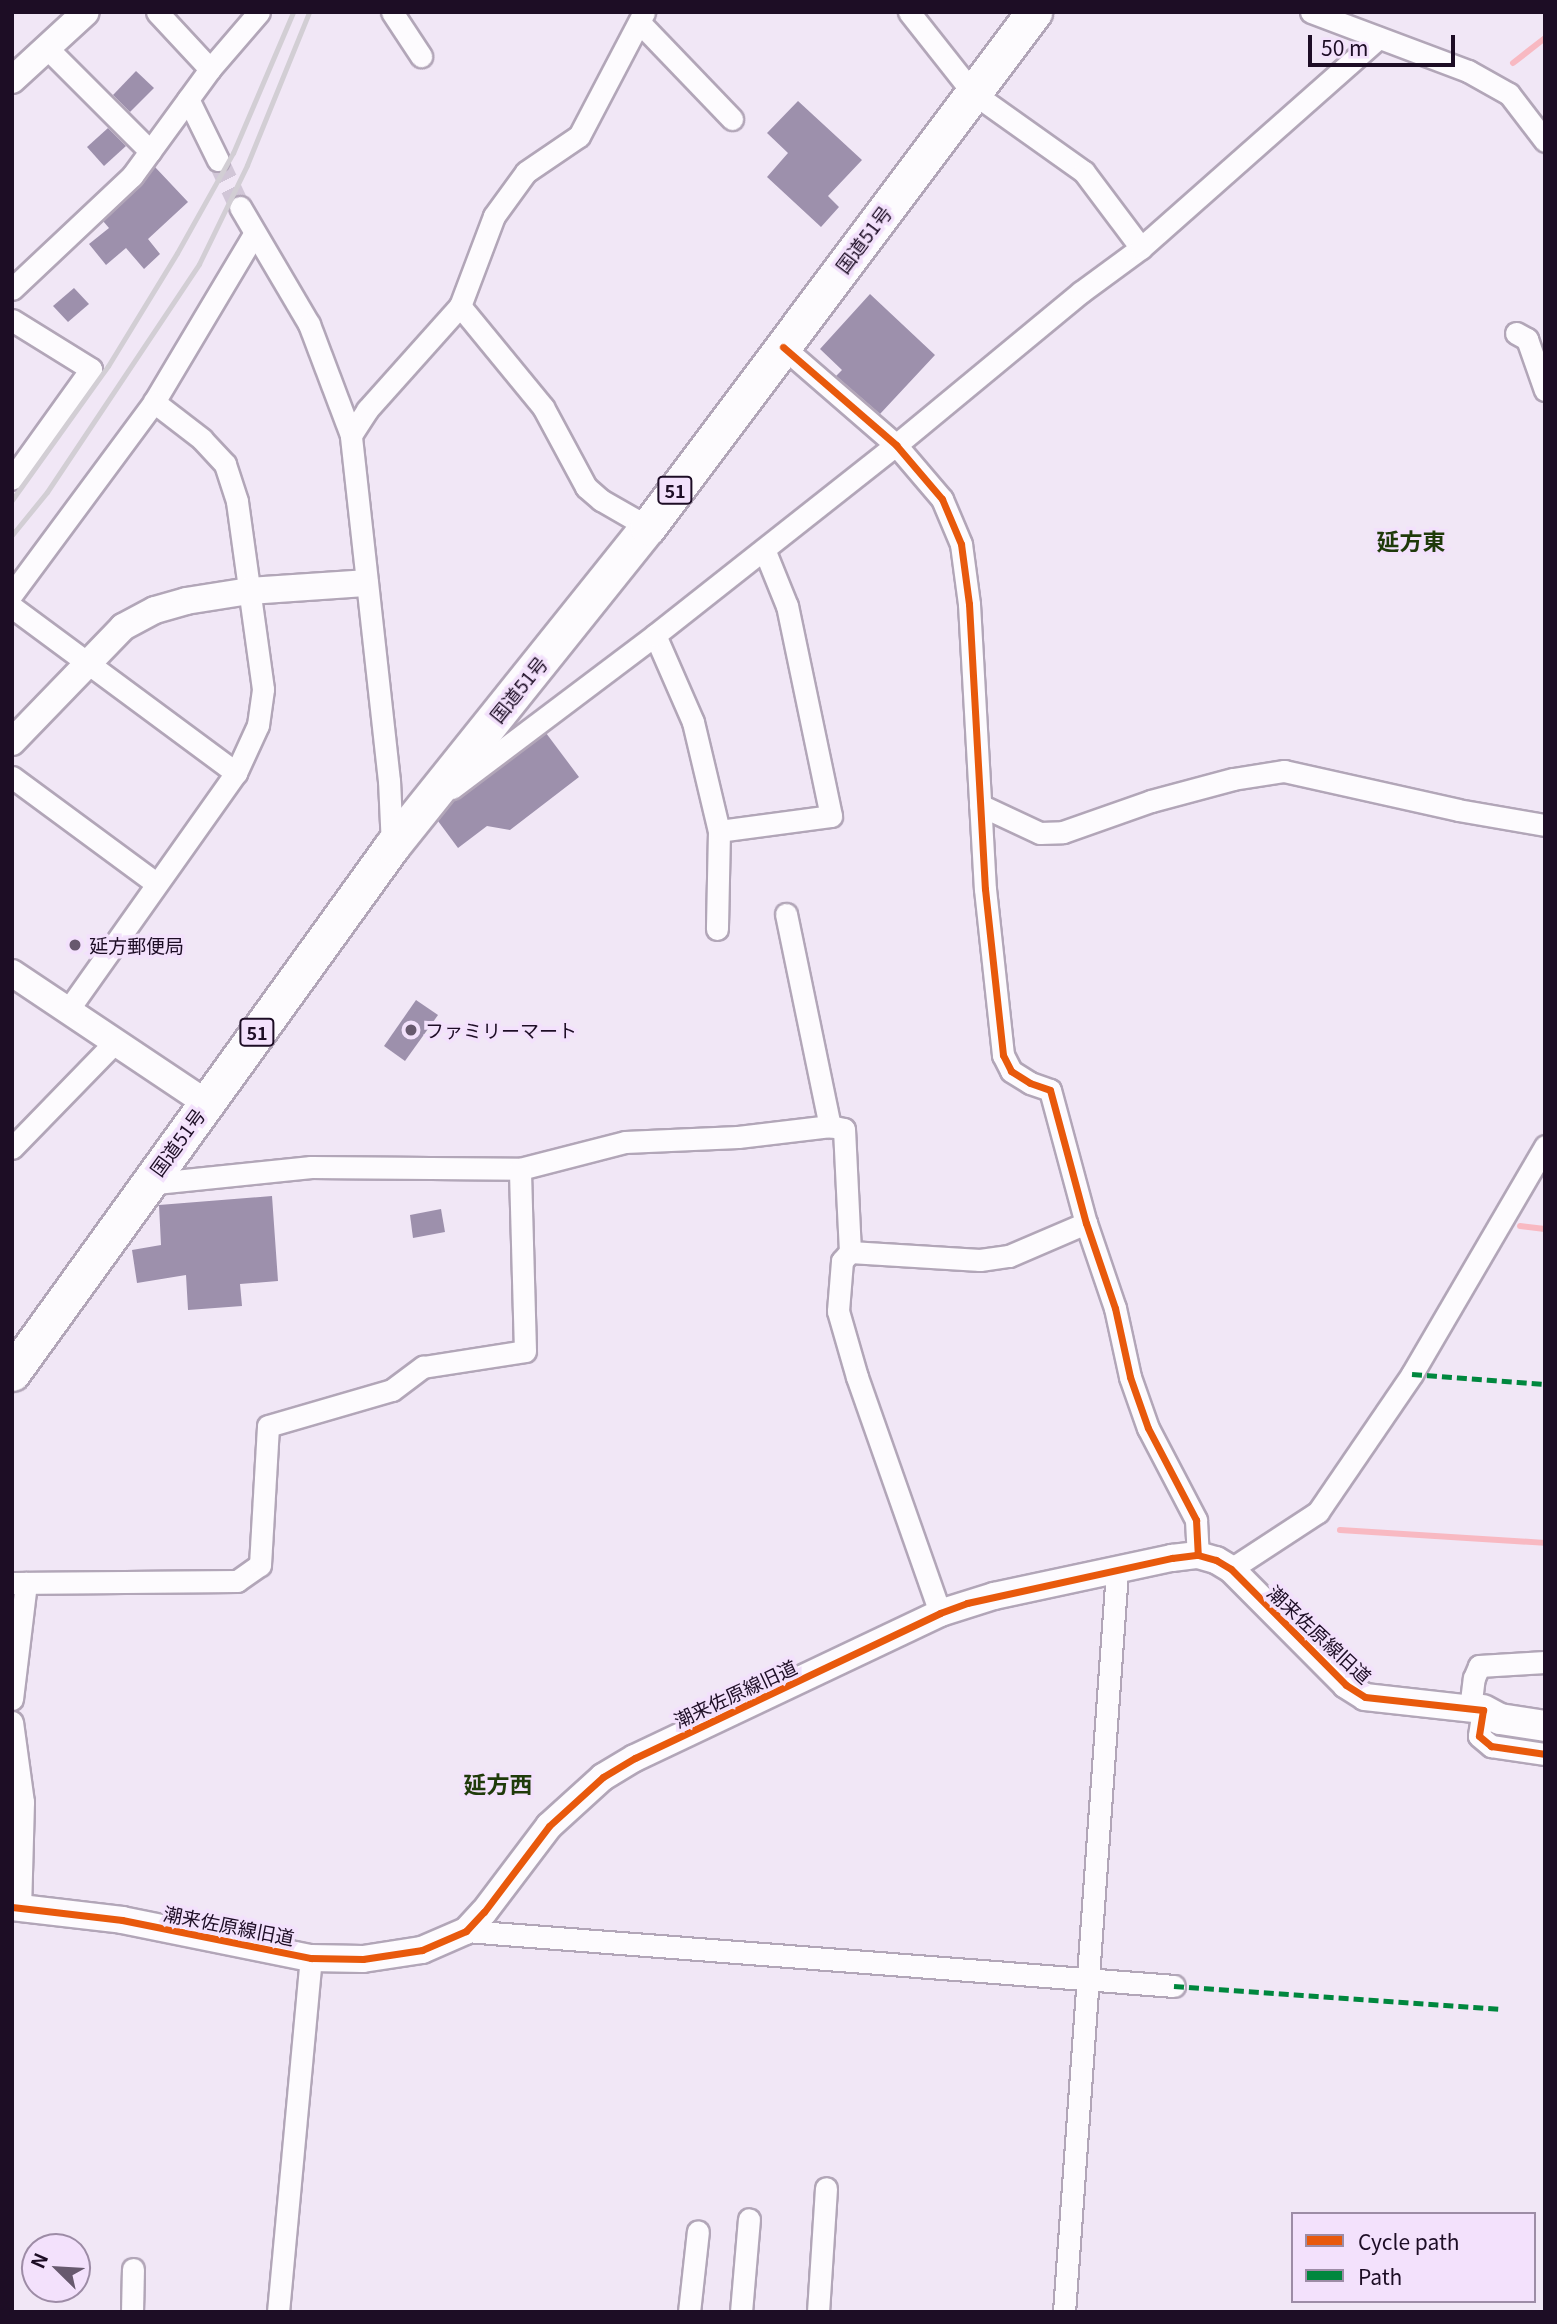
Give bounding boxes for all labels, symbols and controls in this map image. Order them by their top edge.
scale bar [1312,21,1459,65]
text: 50 m [1321,32,1368,62]
street label: 国道51号 [830,201,896,277]
road number: 51 [656,476,694,504]
district label: 延方東 [1377,526,1445,554]
street label: 国道51号 [485,651,551,727]
place label: 延方郵便局 [89,934,184,956]
marker: 延方郵便局 [67,937,83,953]
road number: 51 [238,1017,276,1046]
place label: ファミリーマート [425,1019,577,1041]
marker: ファミリーマート [403,1022,419,1038]
street label: 国道51号 [145,1104,209,1180]
street label: 潮来佐原線旧道 [1264,1580,1376,1688]
street label: 潮来佐原線旧道 [670,1655,800,1731]
district label: 延方西 [464,1769,532,1797]
street label: 潮来佐原線旧道 [162,1901,296,1949]
legend [1291,2212,1536,2303]
text: Cycle path [1358,2226,1460,2256]
north arrow [21,2233,91,2303]
text: N [23,2248,53,2272]
text: Path [1358,2261,1402,2291]

